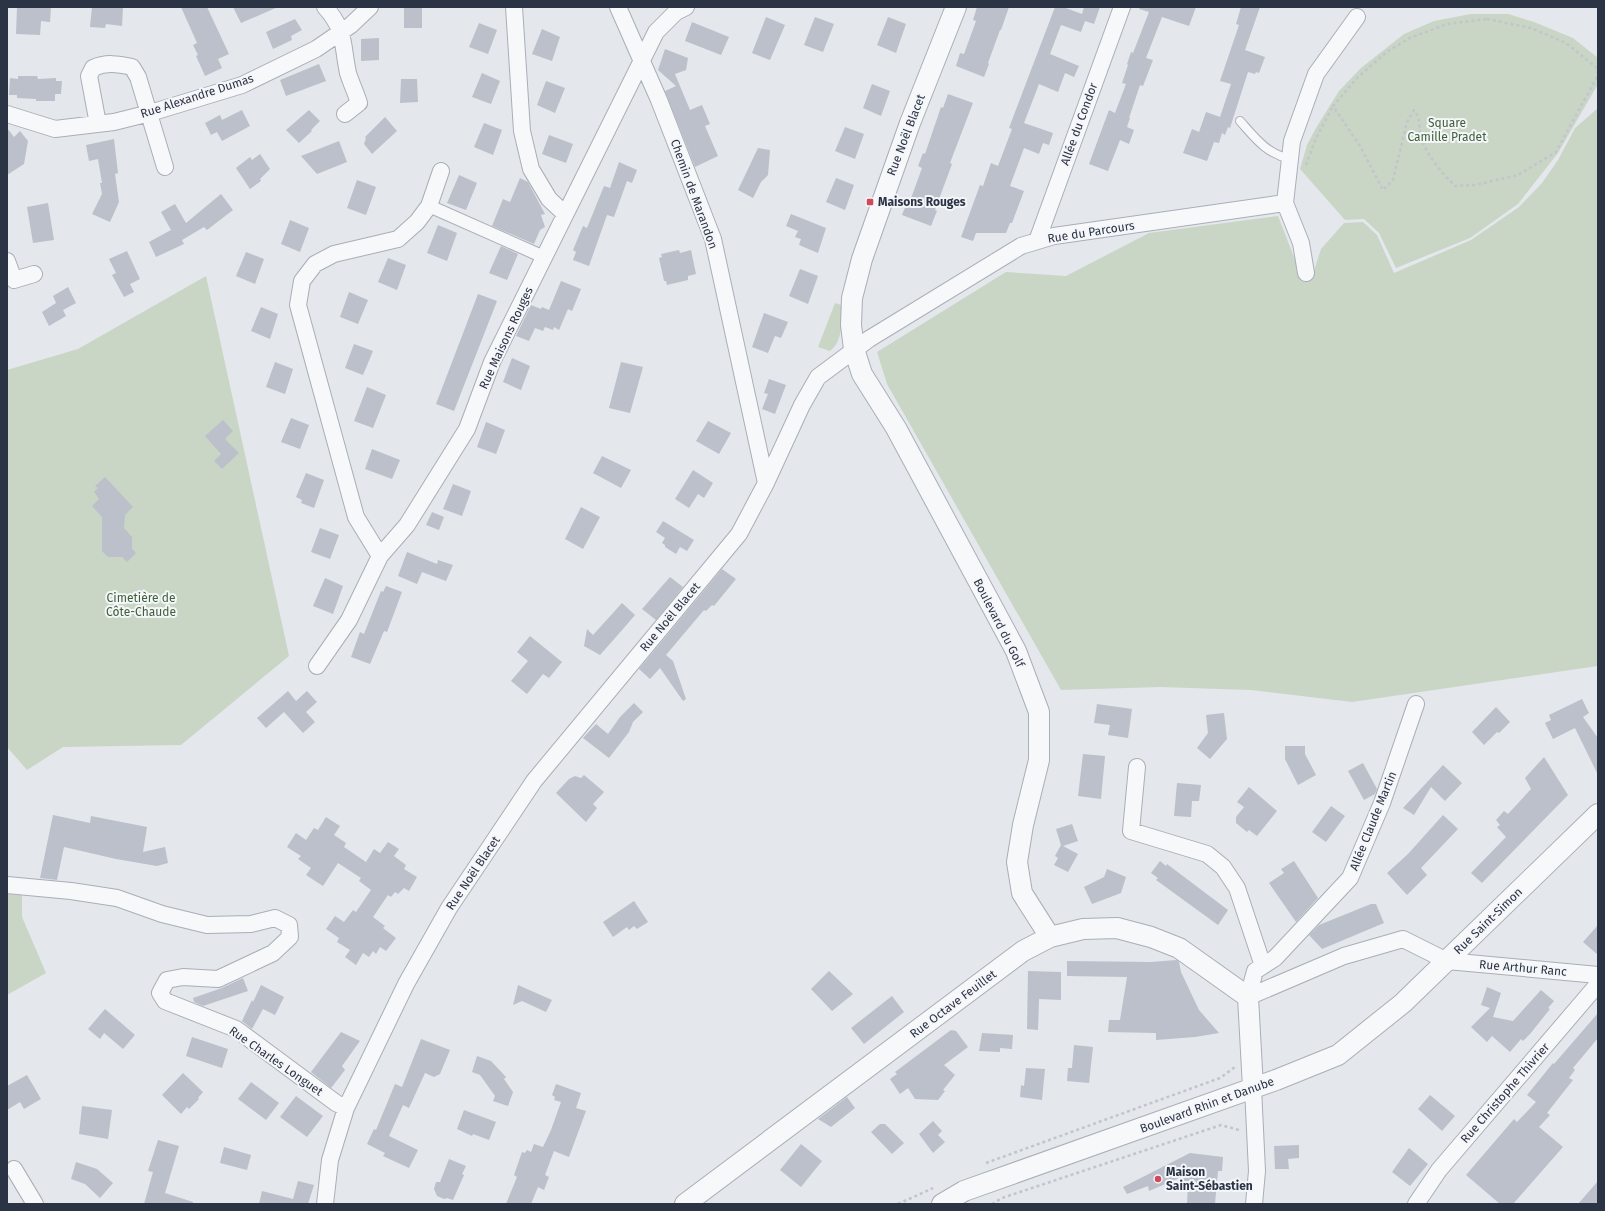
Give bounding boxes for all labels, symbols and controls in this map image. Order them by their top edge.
street label: Rue Alexandre Dumas [139,71,256,121]
street label: Allée du Condor [1058,80,1101,167]
street label: Rue Noël Blacet [884,92,928,178]
park label: Square Camille Pradet [1407,116,1487,144]
street label: Chemin de Marandon [668,137,720,251]
place label: Maisons Rouges [878,195,966,209]
marker: Maisons Rouges [865,197,875,207]
street label: Rue du Parcours [1046,218,1136,246]
street label: Rue Maisons Rouges [476,284,536,391]
street label: Boulevard du Golf [971,576,1028,671]
street label: Rue Noël Blacet [637,579,703,654]
park label: Cimetière de Côte-Chaude [106,591,176,619]
street label: Allée Claude Martin [1347,769,1399,873]
street label: Rue Noël Blacet [443,833,503,913]
street label: Rue Saint-Simon [1451,885,1525,957]
street label: Rue Arthur Ranc [1479,957,1568,979]
street label: Rue Octave Feuillet [907,967,999,1041]
street label: Rue Charles Longuet [226,1023,326,1099]
street label: Rue Christophe Thivrier [1458,1040,1552,1146]
street label: Boulevard Rhin et Danube [1138,1074,1276,1136]
place label: Maison Saint-Sébastien [1166,1165,1253,1193]
marker: Maison Saint-Sébastien [1153,1174,1163,1184]

